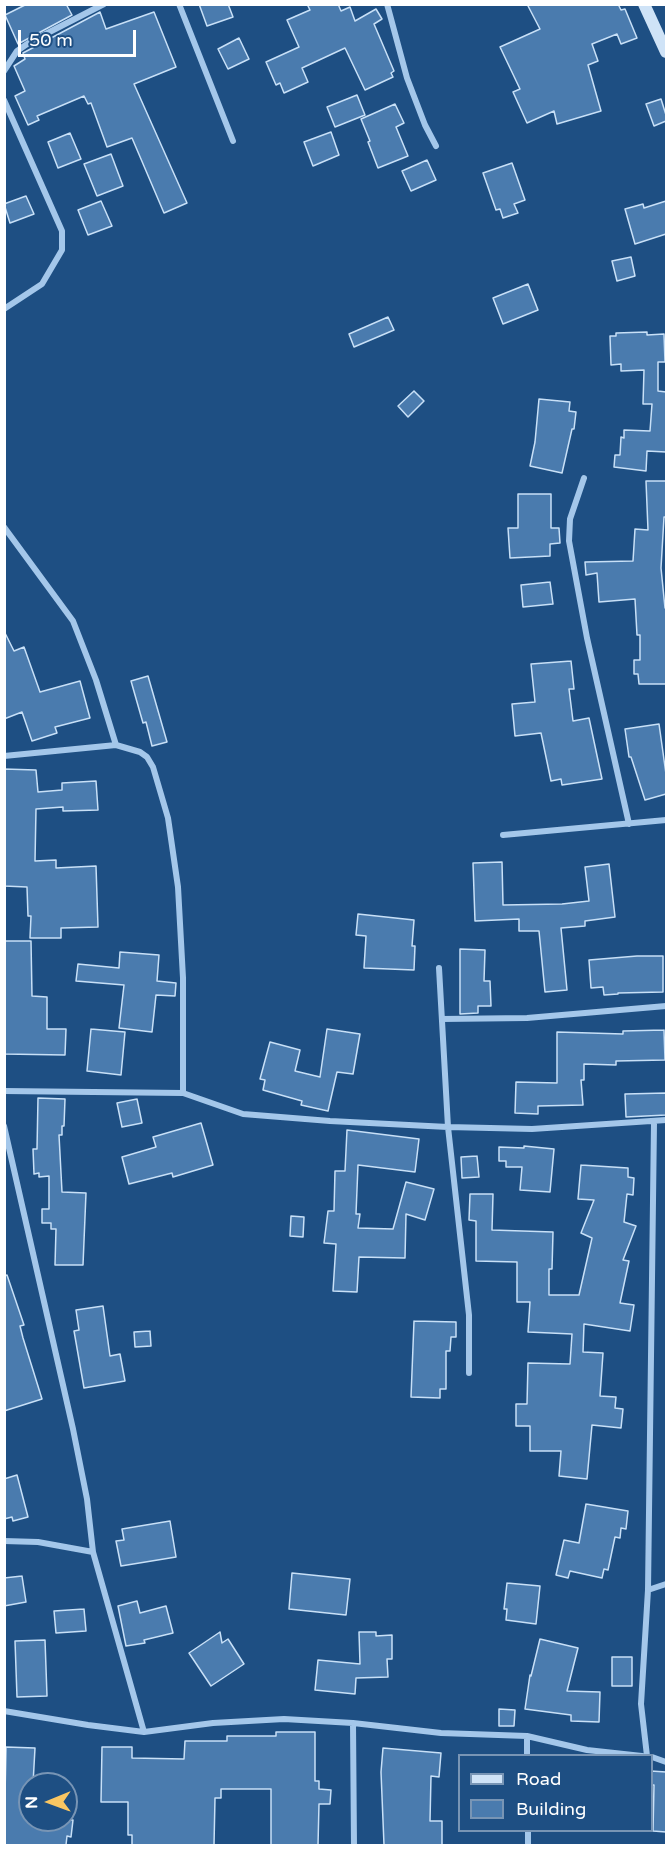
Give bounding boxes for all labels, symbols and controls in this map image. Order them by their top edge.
scale bar [21,18,140,56]
text: 50 m [29,29,73,51]
legend [458,1754,653,1832]
text: Road [516,1768,561,1790]
north arrow [18,1772,78,1832]
text: N [22,1796,42,1809]
text: Building [516,1798,586,1820]

